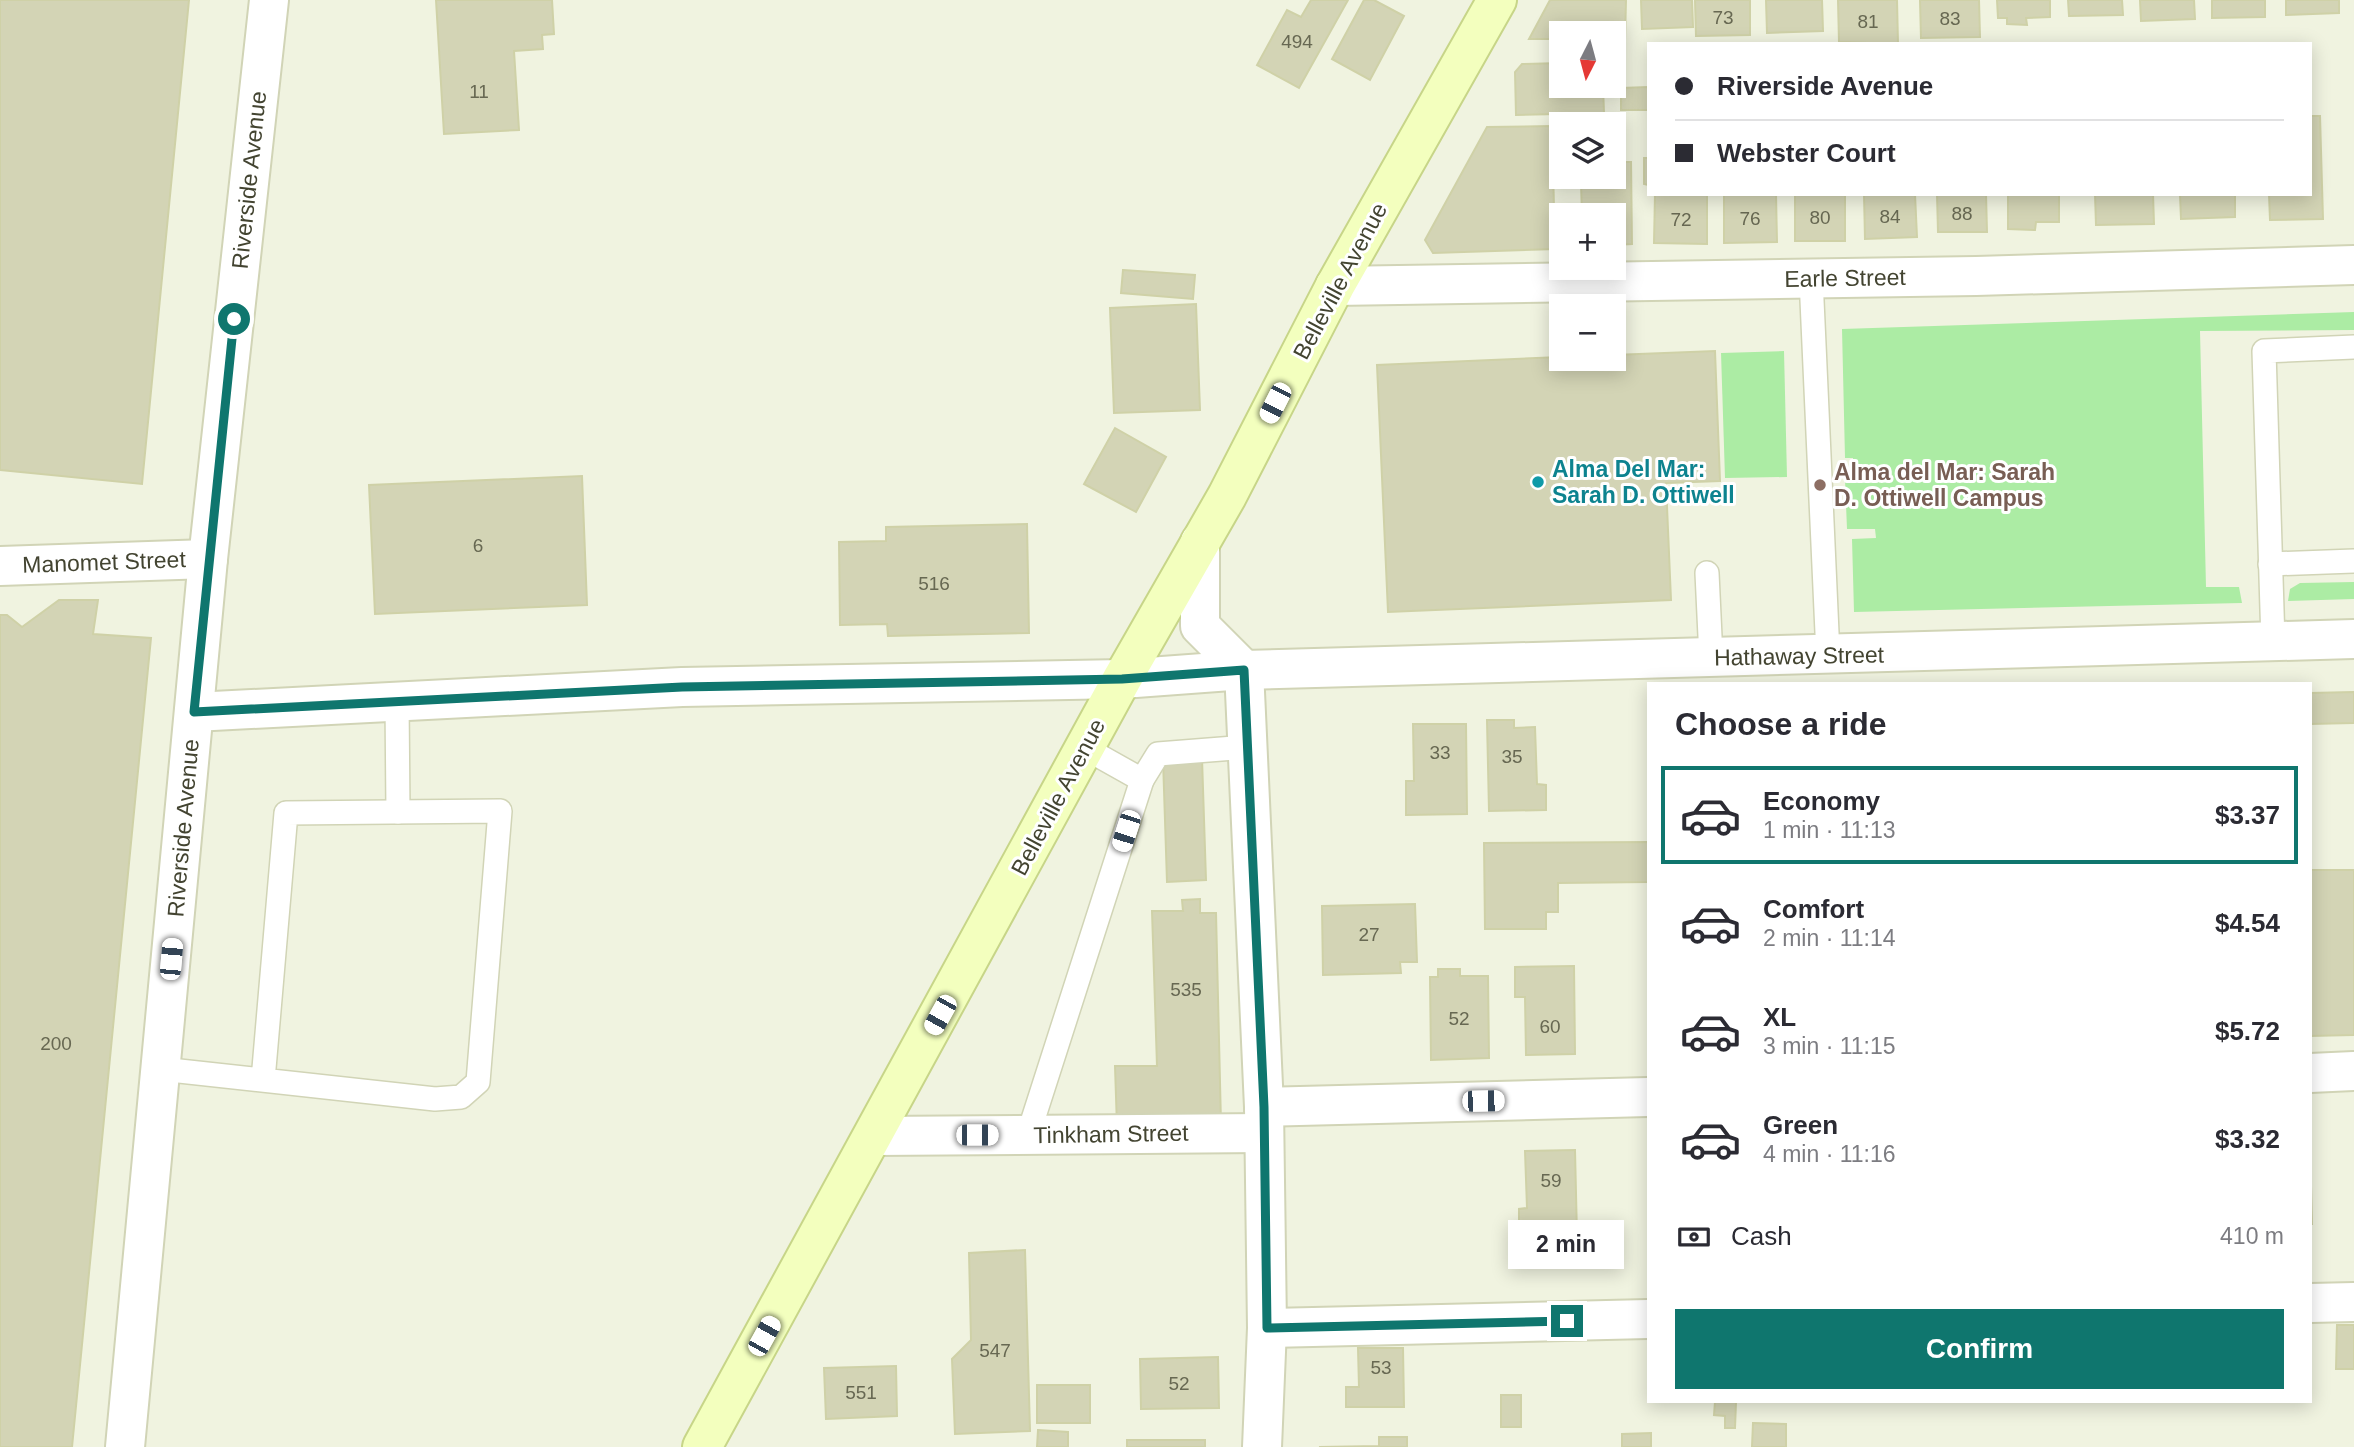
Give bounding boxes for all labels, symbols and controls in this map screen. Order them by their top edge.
house number: 73 [1712,7,1734,28]
house number: 83 [1939,8,1961,29]
house number: 81 [1857,11,1879,32]
north arrow [1549,21,1626,98]
map controls [1549,21,1626,371]
house number: 494 [1281,31,1313,52]
text: Riverside Avenue [1717,71,1933,101]
house number: 11 [469,81,489,102]
street label: Riverside Avenue [227,90,271,270]
button: layers [1549,112,1626,189]
text: Webster Court [1717,138,1896,168]
street label: Belleville Avenue [1288,198,1392,364]
button: + [1549,203,1626,280]
house number: 88 [1951,203,1973,224]
house number: 84 [1879,206,1901,227]
house number: 80 [1809,207,1831,228]
house number: 76 [1739,208,1761,229]
house number: 72 [1670,209,1692,230]
street label: Earle Street [1784,264,1907,292]
button: − [1549,294,1626,371]
route start [218,303,250,335]
car [1257,380,1294,426]
place label: Alma Del Mar: Sarah D. Ottiwell [1552,456,1735,508]
place label: Alma del Mar: Sarah D. Ottiwell Campus [1834,459,2055,511]
marker: Alma Del Mar: Sarah D. Ottiwell [1530,474,1546,490]
marker: Alma del Mar: Sarah D. Ottiwell Campus [1812,477,1828,493]
house number: 6 [473,535,483,556]
street label: Manomet Street [22,546,187,578]
house number: 516 [918,573,950,594]
street label: Hathaway Street [1714,642,1885,670]
text: Choose a ride [1675,706,1887,742]
street label: Belleville Avenue [1006,714,1110,880]
street label: Riverside Avenue [162,738,204,918]
house number: 33 [1429,742,1451,763]
house number: 35 [1501,746,1523,767]
icon: car [1679,784,1742,847]
text: Economy [1763,786,1880,816]
text: $3.37 [2215,800,2280,830]
car [1110,808,1143,854]
text: 1 min · 11:13 [1763,817,1896,843]
icon: car [1679,892,1742,955]
text: Comfort [1763,894,1864,924]
text: $4.54 [2215,908,2280,938]
house number: 27 [1358,924,1380,945]
text: 2 min · 11:14 [1763,925,1896,951]
car [159,937,184,981]
house number: 535 [1170,979,1202,1000]
car [921,992,960,1038]
icon: car [1679,1000,1742,1063]
text: XL [1763,1002,1796,1032]
house number: 52 [1448,1008,1470,1029]
house number: 60 [1539,1016,1561,1037]
text: $5.72 [2215,1016,2280,1046]
house number: 200 [40,1033,72,1054]
text: 3 min · 11:15 [1763,1033,1896,1059]
car [1462,1090,1505,1112]
icon: car [1679,1108,1742,1171]
text: Green [1763,1110,1838,1140]
street label: Tinkham Street [1033,1120,1189,1148]
text: $3.32 [2215,1124,2280,1154]
car [957,1125,999,1146]
text: 4 min · 11:16 [1763,1141,1896,1167]
house number: 59 [1540,1170,1562,1191]
icon: cash [1675,1218,1713,1256]
callout: 2 min [1509,1220,1625,1268]
text: Cash [1731,1221,1792,1251]
text: 410 m [2220,1223,2284,1249]
text: 2 min [1536,1231,1596,1257]
route end [1551,1305,1583,1337]
button: Confirm [1675,1309,2284,1389]
car [745,1313,784,1359]
house number: 547 [979,1340,1011,1361]
house number: 53 [1370,1357,1392,1378]
house number: 52 [1168,1373,1190,1394]
house number: 551 [845,1382,877,1403]

